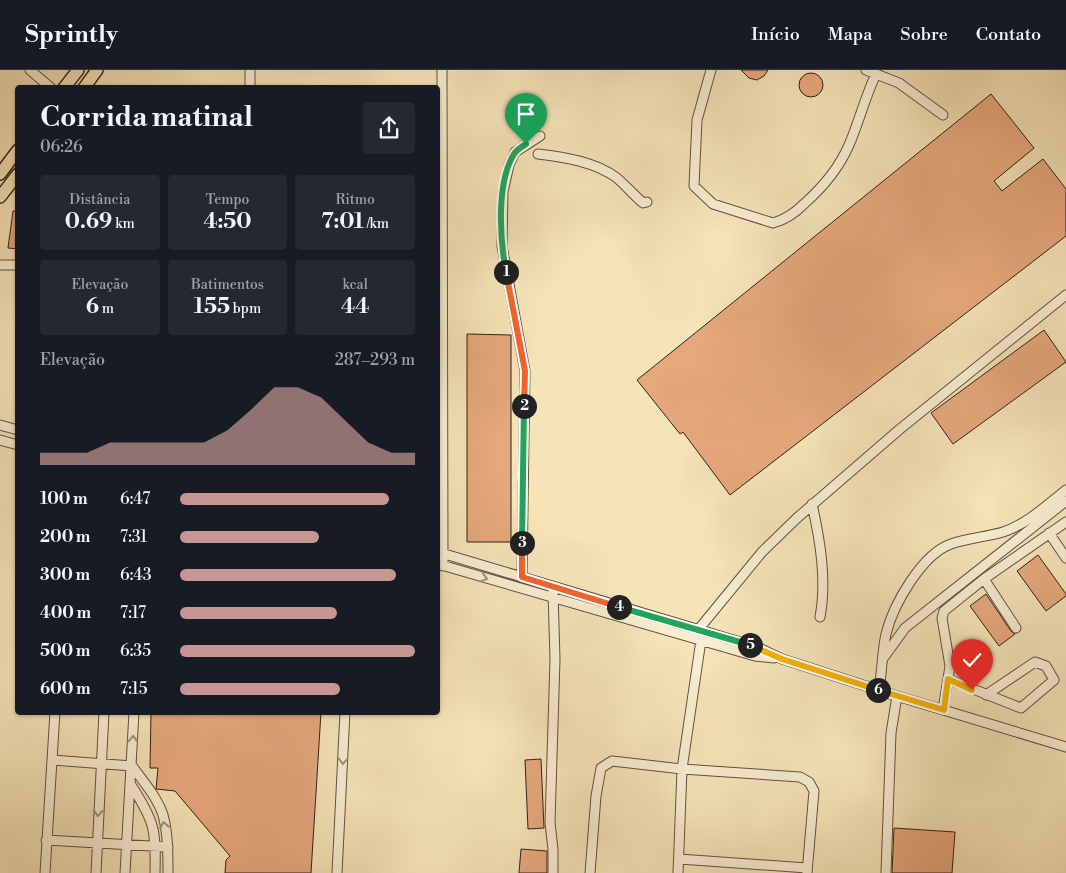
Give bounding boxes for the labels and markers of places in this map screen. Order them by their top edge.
pin [505,93,547,144]
pin: 1 [494,260,518,284]
pin: 2 [512,394,536,418]
pin: 3 [510,530,534,556]
pin: 4 [606,594,632,620]
pin: 5 [738,632,762,658]
pin [951,639,993,690]
pin: 6 [866,678,890,702]

